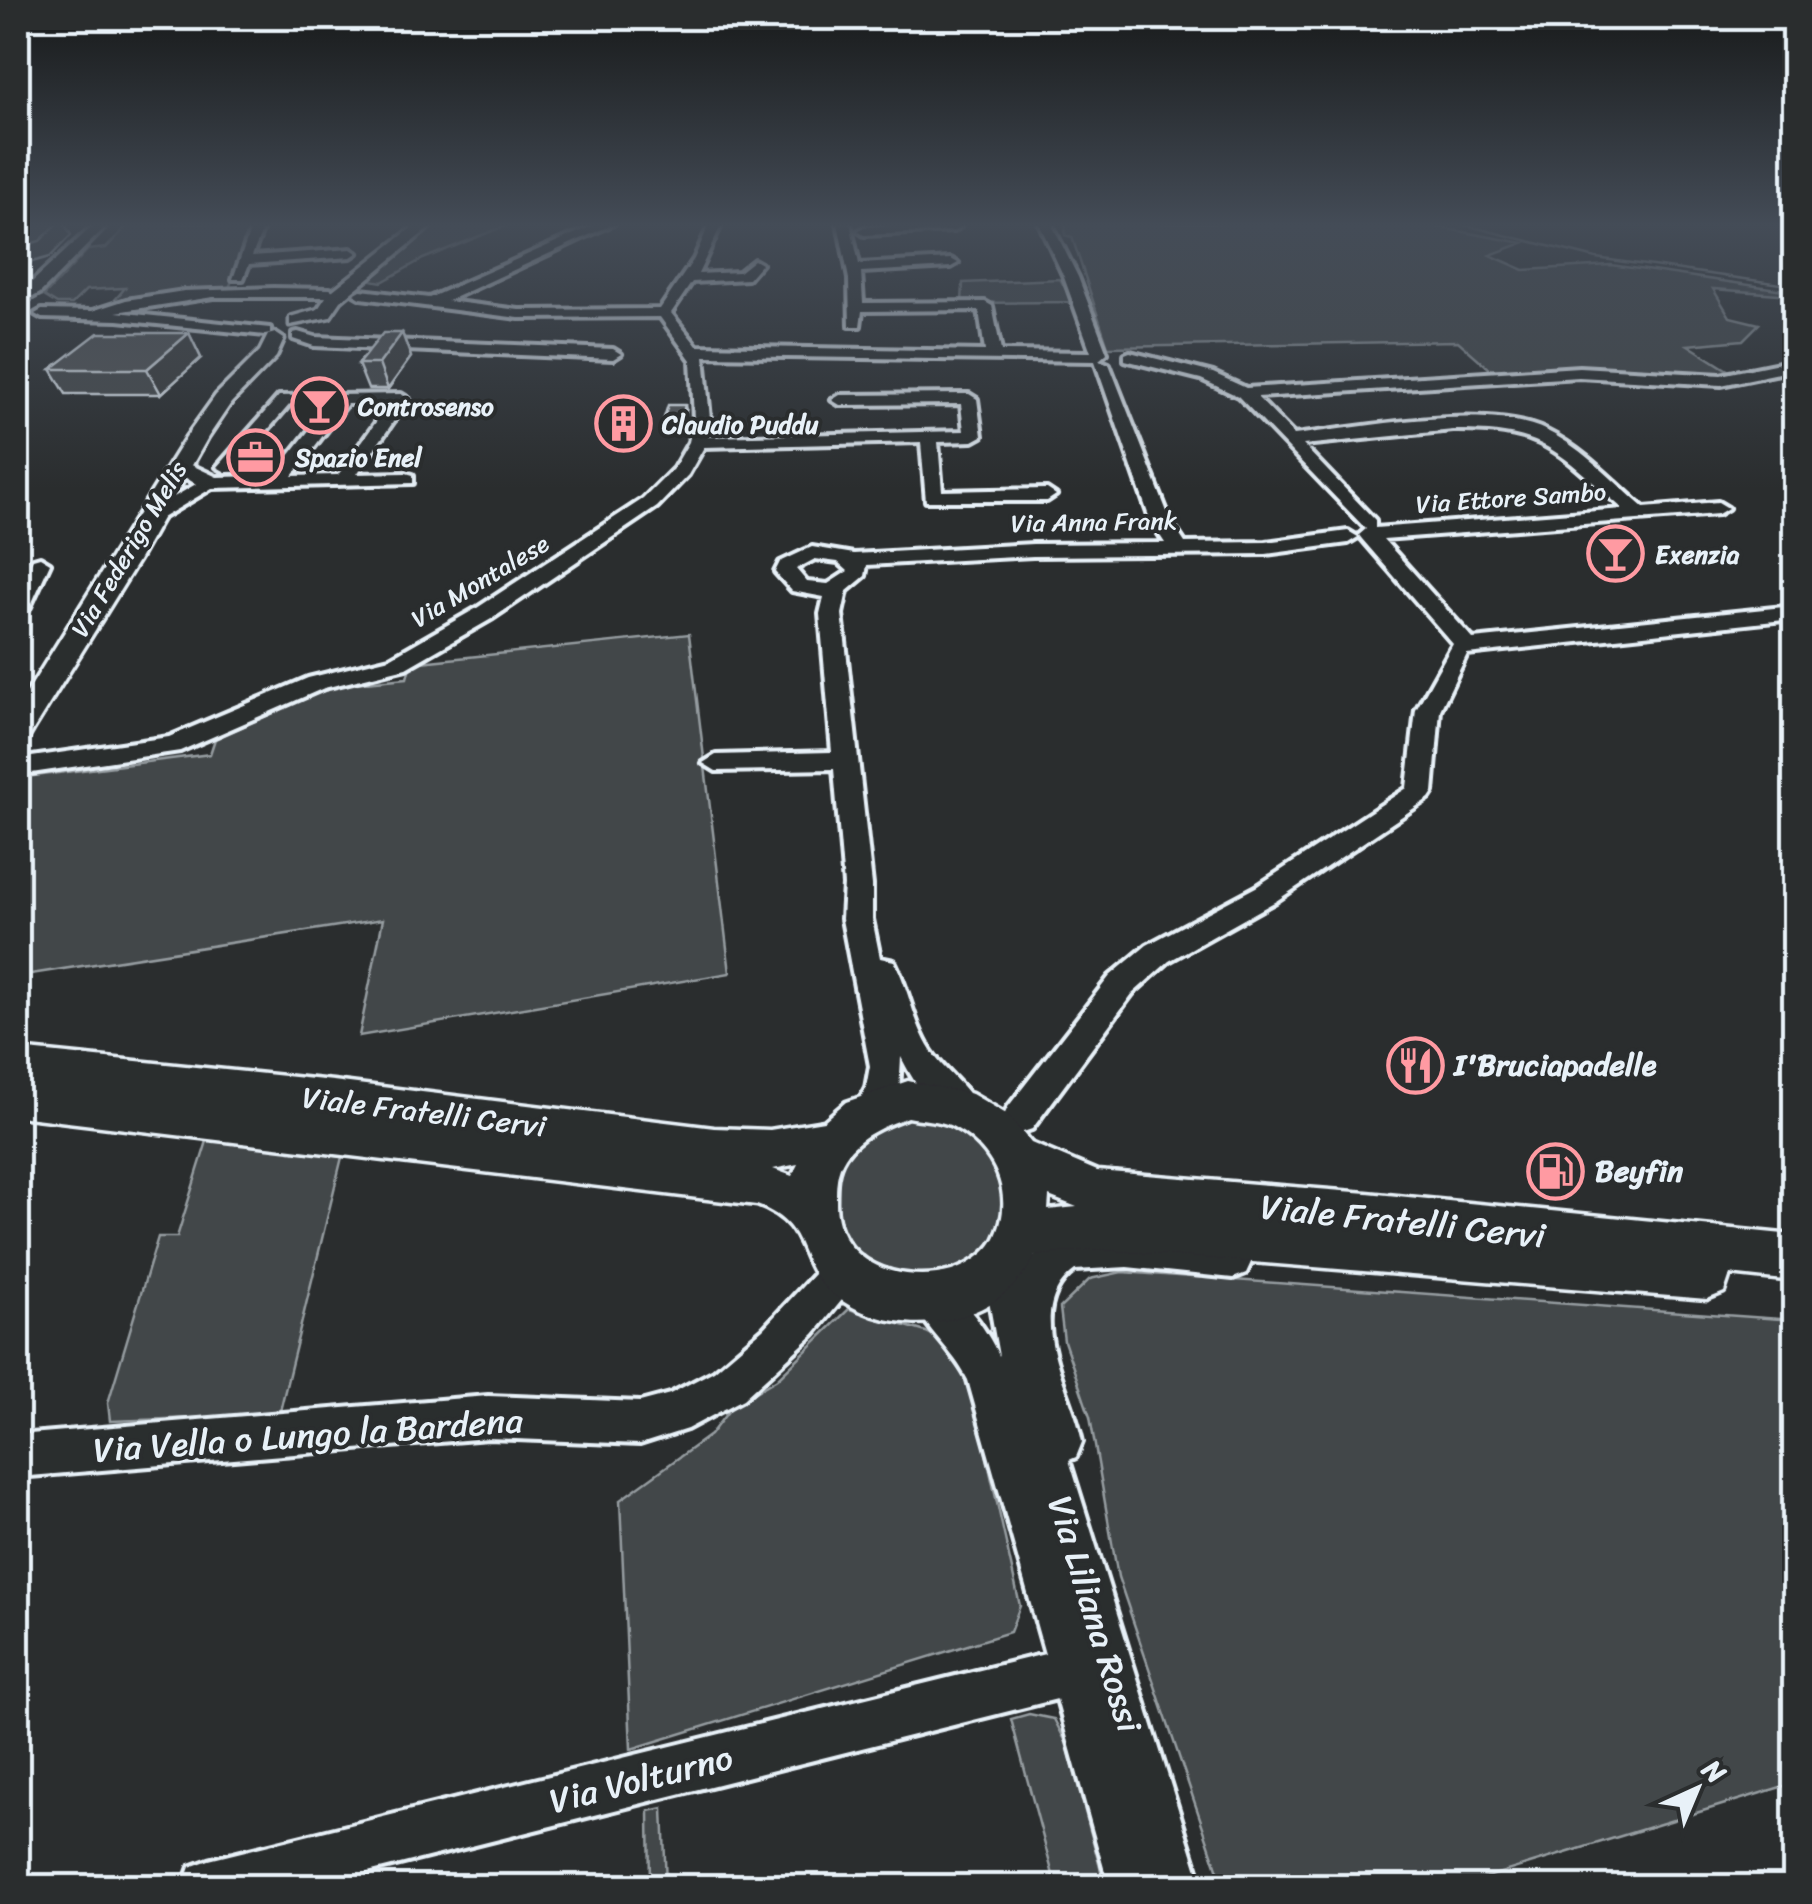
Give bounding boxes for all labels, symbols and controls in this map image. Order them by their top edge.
bar icon: Controsenso [289,376,349,436]
place label: Controsenso [357,384,494,429]
building icon: Claudio Puddu [593,394,653,454]
place label: Claudio Puddu [661,402,819,447]
office icon: Spazio Enel [226,427,286,487]
place label: Spazio Enel [294,435,423,480]
street label: Via Federigo Melis [58,451,200,646]
street label: Via Ettore Sambo [1414,469,1608,527]
street label: Via Anna Frank [1010,498,1178,546]
street label: Via Montalese [402,522,558,640]
bar icon: Exenzia [1586,524,1646,584]
place label: Exenzia [1655,532,1740,577]
restaurant icon: I'Bruciapadelle [1385,1035,1445,1095]
place label: I'Bruciapadelle [1452,1038,1657,1092]
street label: Viale Fratelli Cervi [299,1070,551,1154]
fuel station icon: Beyfin [1526,1141,1586,1201]
place label: Beyfin [1595,1144,1684,1198]
street label: Viale Fratelli Cervi [1258,1175,1550,1267]
street label: Via Vella o Lungo la Bardena [91,1389,525,1481]
street label: Via Liliana Rossi [1030,1488,1161,1741]
street label: Via Volturno [543,1726,739,1832]
north arrow [1647,1739,1747,1839]
text: N [1689,1746,1738,1796]

